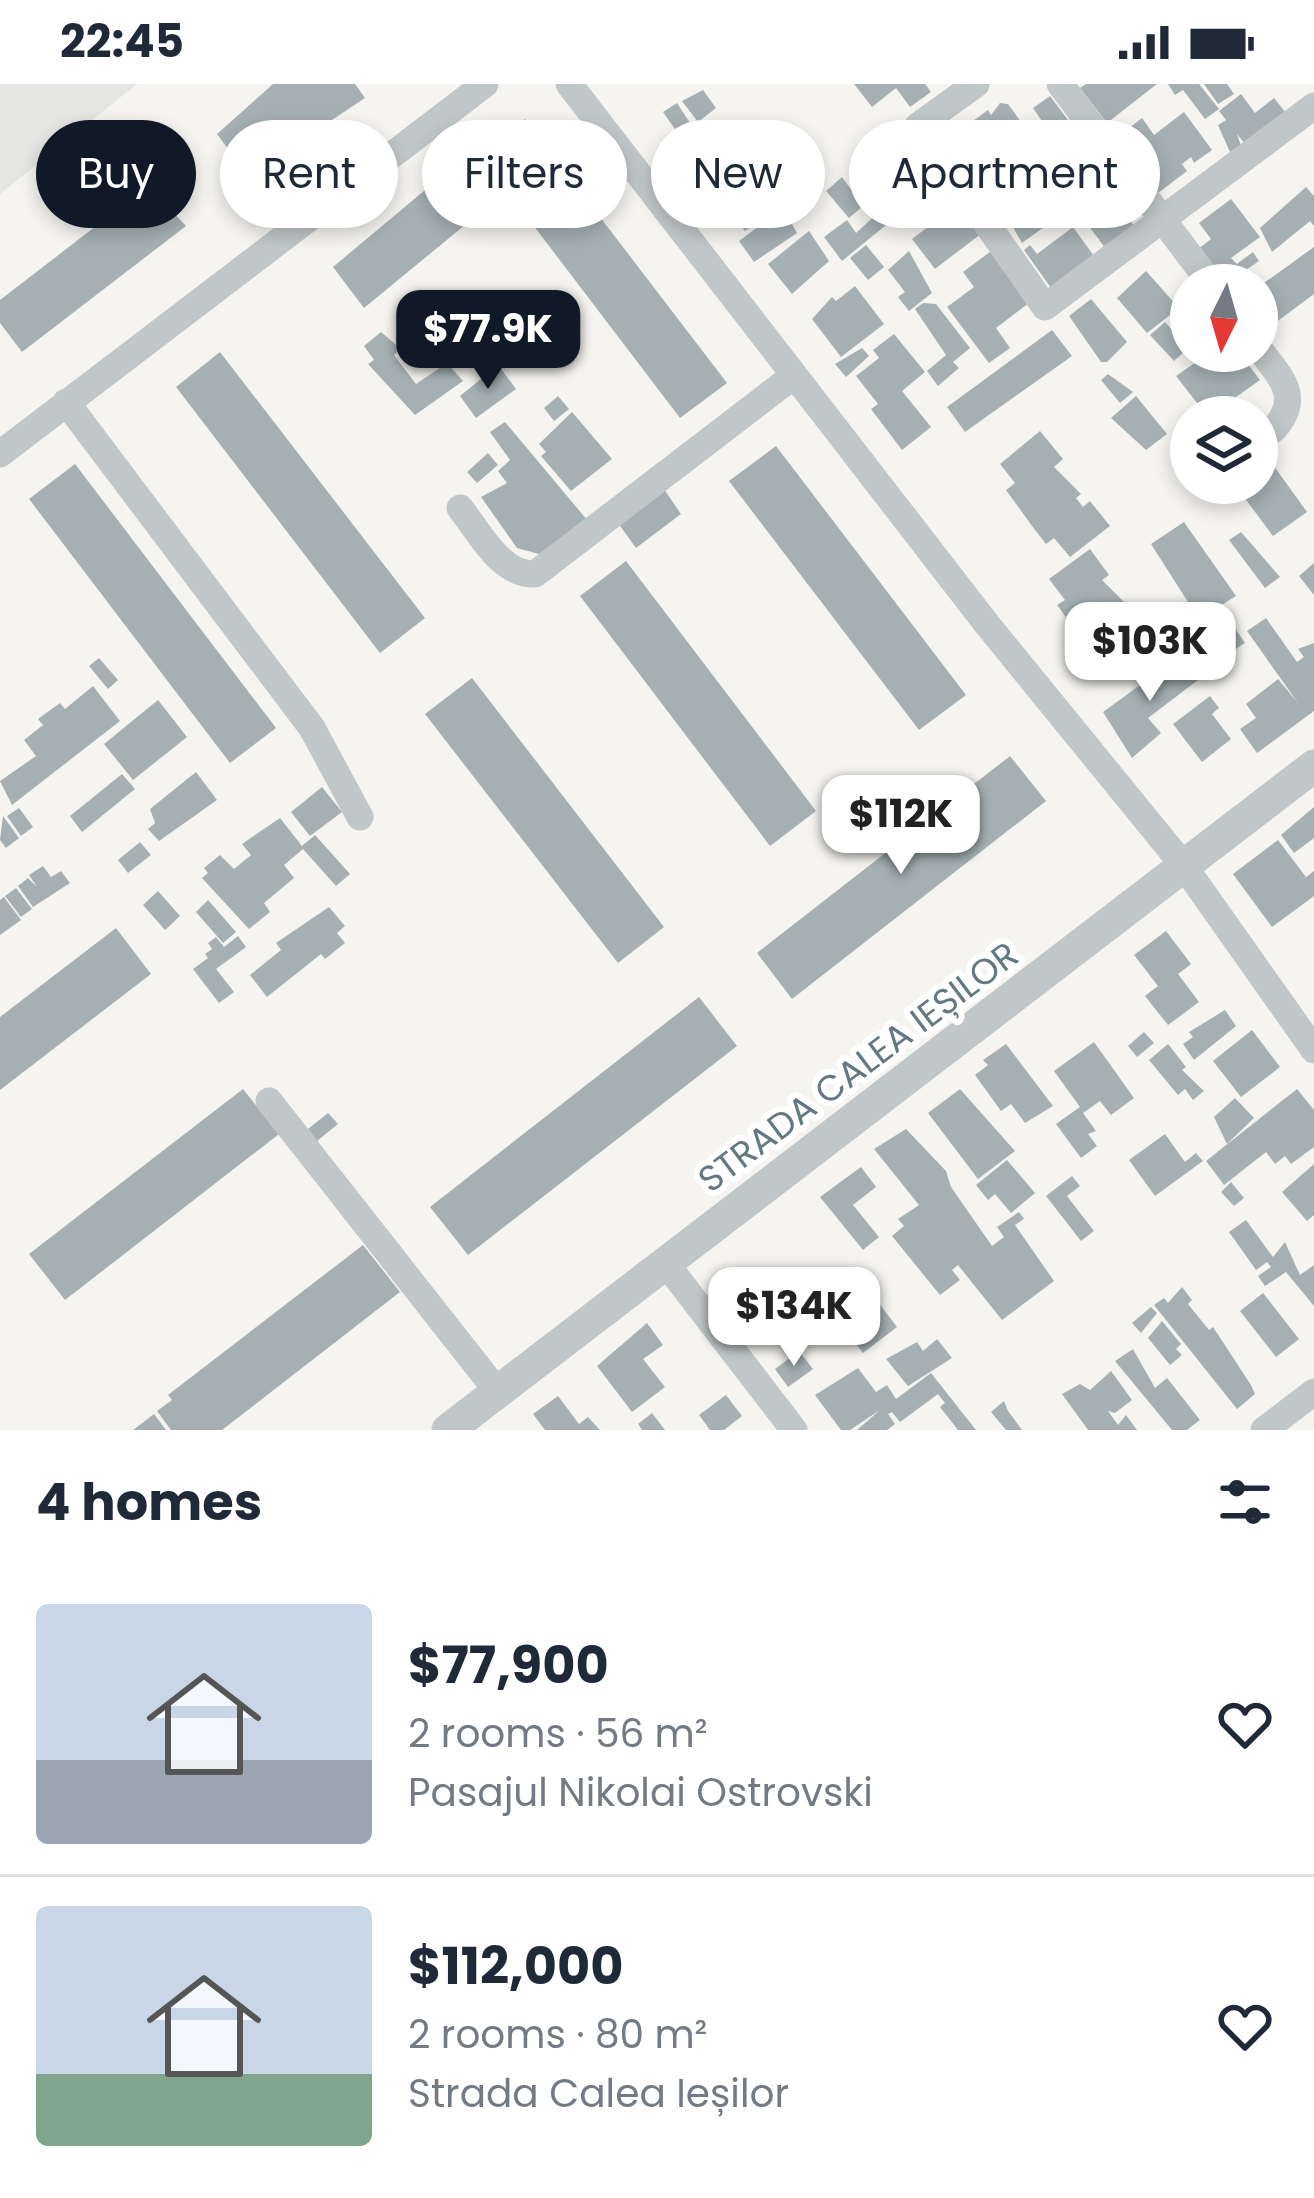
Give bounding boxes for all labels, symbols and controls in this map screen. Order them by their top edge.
text: 22:45 [60,10,184,73]
chip: Buy [36,120,196,228]
chip: Rent [220,120,398,228]
chip: Filters [422,120,627,228]
chip: New [651,120,825,228]
chip: Apartment [849,120,1160,228]
north arrow [1170,264,1278,372]
map controls [1170,264,1278,504]
pin: $77.9K [390,290,586,392]
text: $77.9K [423,301,553,356]
button: layers [1170,396,1278,504]
pin: $103K [1066,602,1234,704]
text: $103K [1092,613,1208,668]
pin: $112K [817,775,985,877]
text: $112K [849,786,953,841]
street label: STRADA CALEA IEȘILOR [687,930,1029,1204]
pin: $134K [710,1267,878,1369]
text: $134K [735,1278,853,1333]
text: 4 homes [36,1466,262,1538]
icon: filters [1212,1469,1278,1535]
text: $77,900 [408,1629,609,1701]
icon: home [132,1652,276,1796]
icon: heart [1212,1691,1278,1757]
text: 2 rooms · 56 m² [408,1706,708,1761]
text: Pasajul Nikolai Ostrovski [408,1765,873,1820]
text: $112,000 [408,1930,623,2002]
icon: home [132,1954,276,2098]
icon: heart [1212,1993,1278,2059]
text: 2 rooms · 80 m² [408,2007,707,2062]
text: Strada Calea Ieșilor [408,2066,789,2121]

